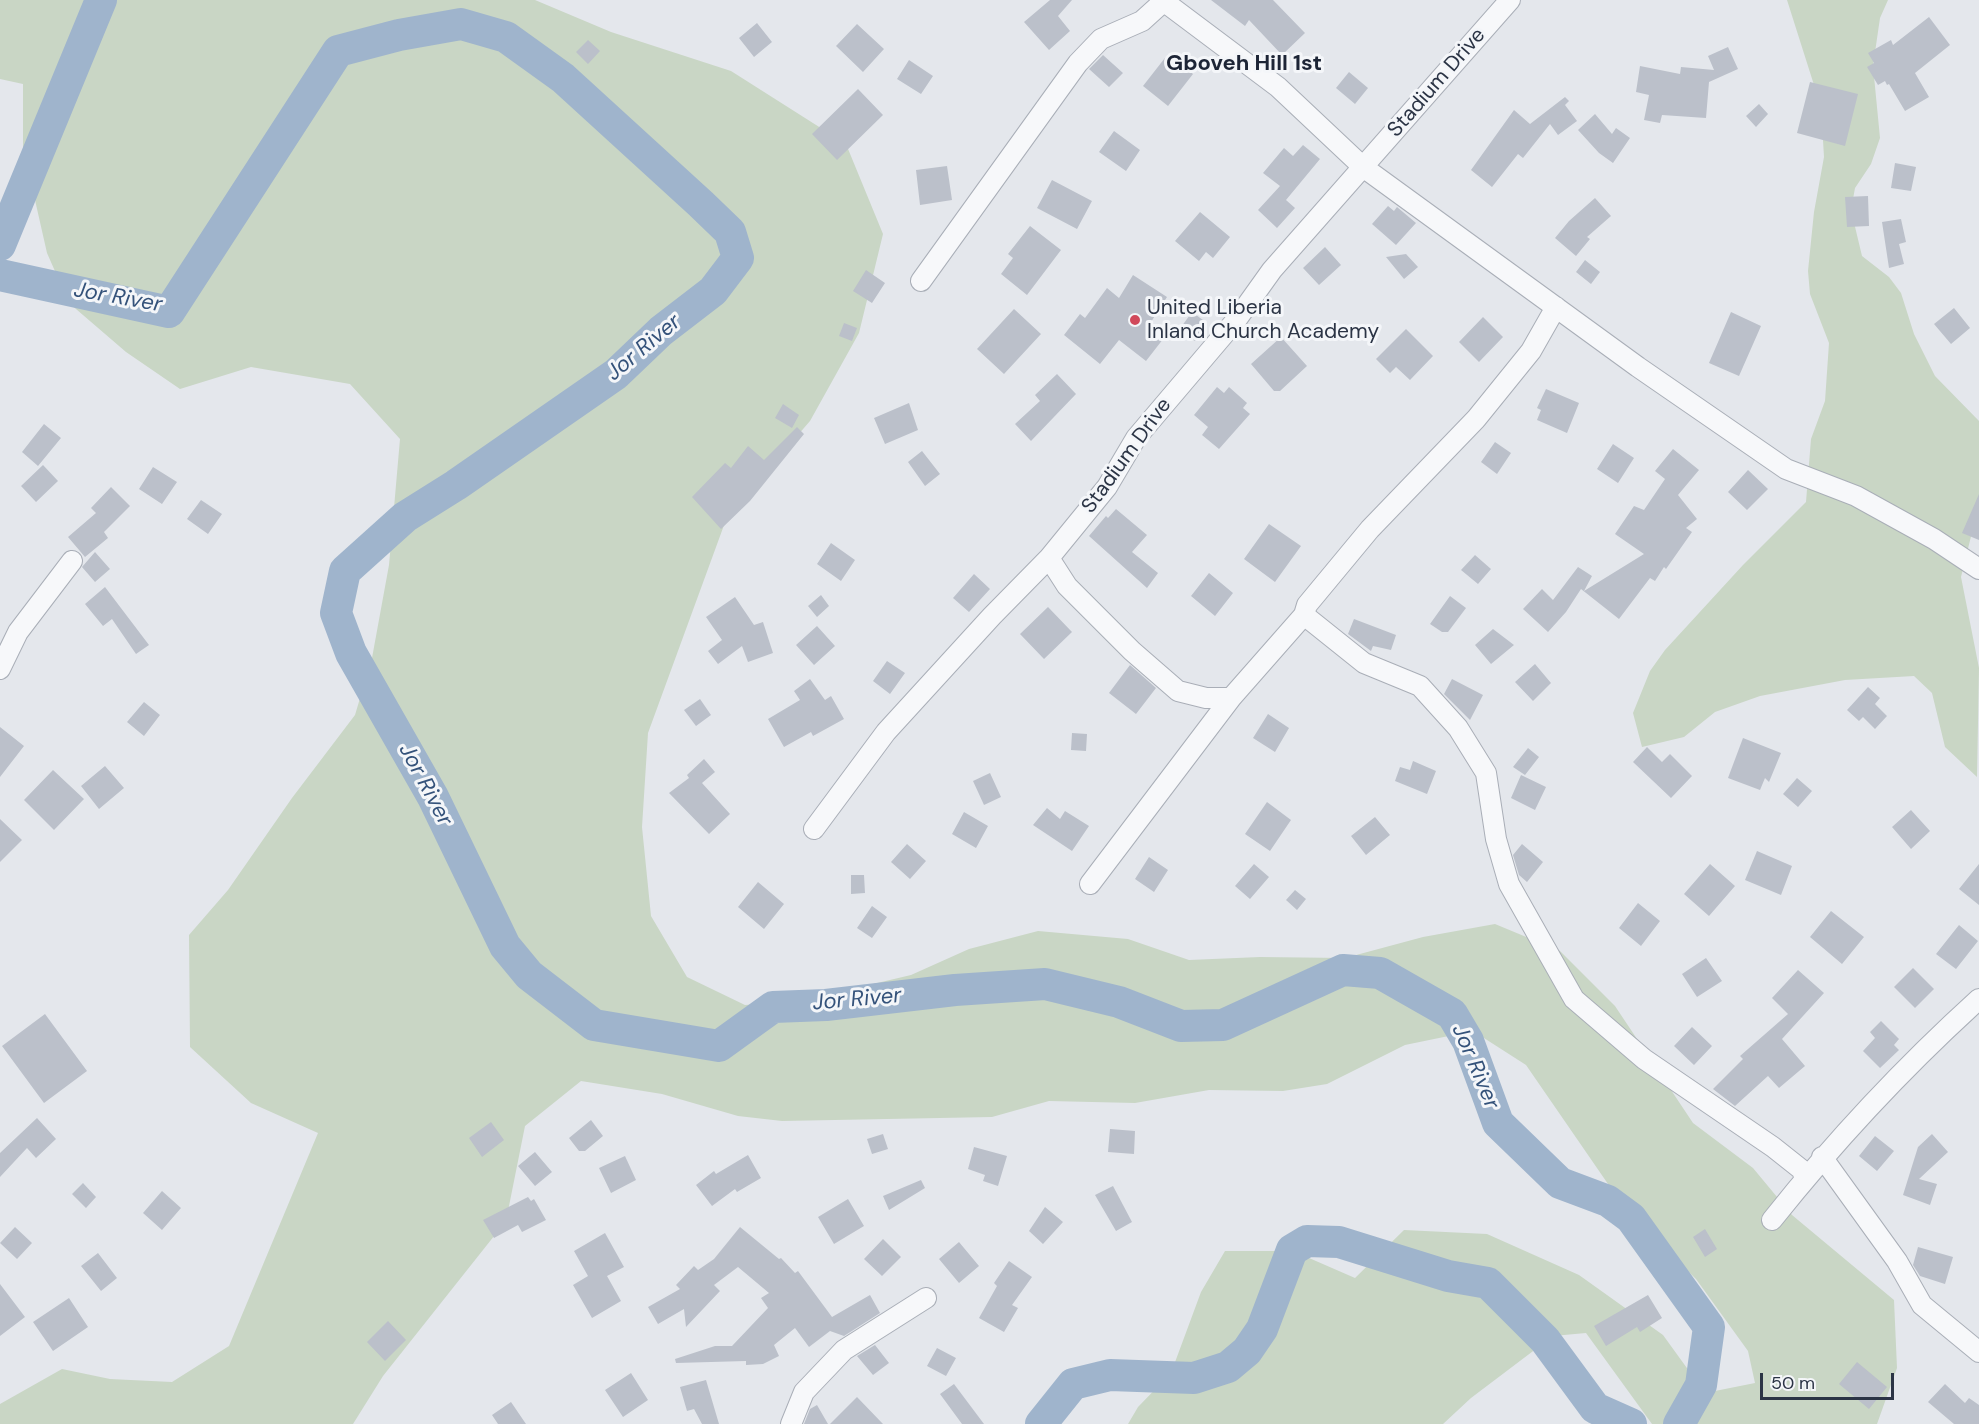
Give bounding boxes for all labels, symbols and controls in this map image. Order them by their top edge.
street label: Stadium Drive [1383,23,1491,143]
district label: Gboveh Hill 1st [1166,51,1322,77]
water label: Jor River [72,277,164,319]
place label: United Liberia Inland Church Academy [1147,295,1379,345]
water label: Jor River [601,309,687,387]
marker: United Liberia Inland Church Academy [1128,313,1142,327]
street label: Stadium Drive [1077,394,1177,518]
water label: Jor River [392,740,458,830]
water label: Jor River [812,983,902,1017]
water label: Jor River [1445,1021,1505,1113]
scale bar [1763,1361,1896,1399]
text: 50 m [1771,1371,1815,1395]

